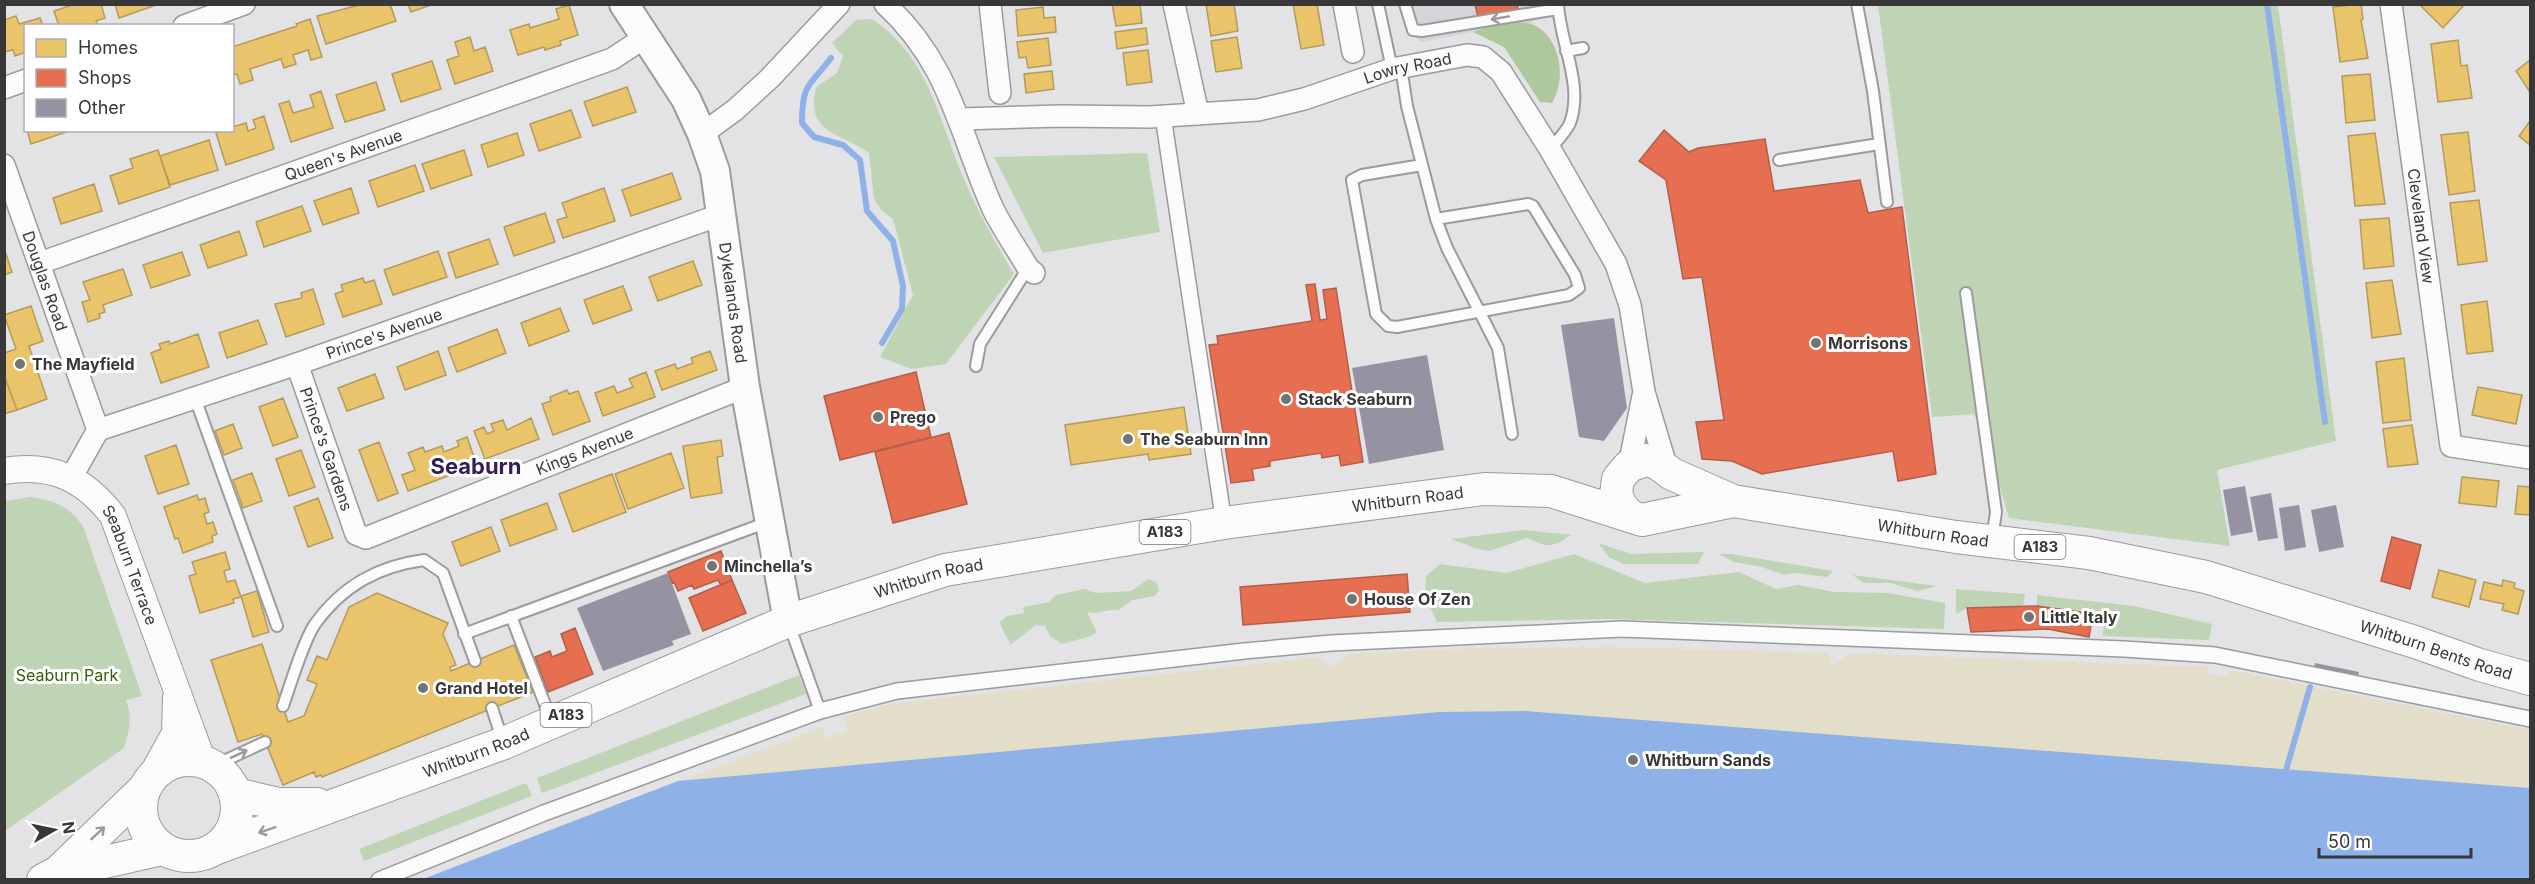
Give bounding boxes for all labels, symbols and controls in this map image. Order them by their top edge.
one-way arrow [1491,12,1510,23]
legend [24,24,234,132]
text: Homes [78,37,138,58]
street label: Lowry Road [1361,48,1453,88]
text: Shops [78,67,132,88]
text: Other [78,97,126,118]
street label: Queen's Avenue [282,125,405,185]
street label: Cleveland View [2403,167,2439,285]
street label: Douglas Road [18,228,72,334]
street label: Dykelands Road [715,241,752,364]
street label: Prince's Avenue [323,304,445,363]
place label: Morrisons [1828,333,1908,353]
marker: Morrisons [1809,336,1823,350]
place label: The Mayfield [32,354,135,374]
marker: The Mayfield [13,357,27,371]
street label: Prince's Gardens [296,385,357,513]
place label: Stack Seaburn [1298,389,1412,409]
marker: Stack Seaburn [1279,392,1293,406]
place label: Prego [890,407,936,427]
marker: Prego [871,410,885,424]
street label: Kings Avenue [533,423,636,479]
place label: The Seaburn Inn [1140,429,1268,449]
marker: The Seaburn Inn [1121,432,1135,446]
district label: Seaburn [431,453,521,479]
street label: Whitburn Road [1351,482,1465,516]
street label: Seaburn Terrace [98,501,162,628]
street label: Whitburn Road [1876,514,1990,551]
road number: A183 [1140,520,1190,544]
road number: A183 [2014,535,2066,559]
street label: Whitburn Road [872,554,985,602]
place label: Minchella’s [724,556,813,576]
marker: Minchella’s [705,559,719,573]
place label: House Of Zen [1364,589,1471,609]
marker: House Of Zen [1345,592,1359,606]
place label: Little Italy [2041,607,2118,627]
marker: Little Italy [2022,610,2036,624]
street label: Whitburn Bents Road [2357,615,2515,684]
park label: Seaburn Park [16,665,118,685]
place label: Grand Hotel [435,678,528,698]
marker: Grand Hotel [416,681,430,695]
road number: A183 [540,703,592,727]
street label: Whitburn Road [420,723,532,782]
one-way arrow [230,748,248,759]
place label: Whitburn Sands [1645,750,1771,770]
marker: Whitburn Sands [1626,753,1640,767]
north arrow [24,800,84,860]
text: N [58,820,80,835]
scale bar [2319,821,2470,859]
one-way arrow [258,825,277,836]
one-way arrow [91,826,106,840]
text: 50 m [2328,831,2371,852]

